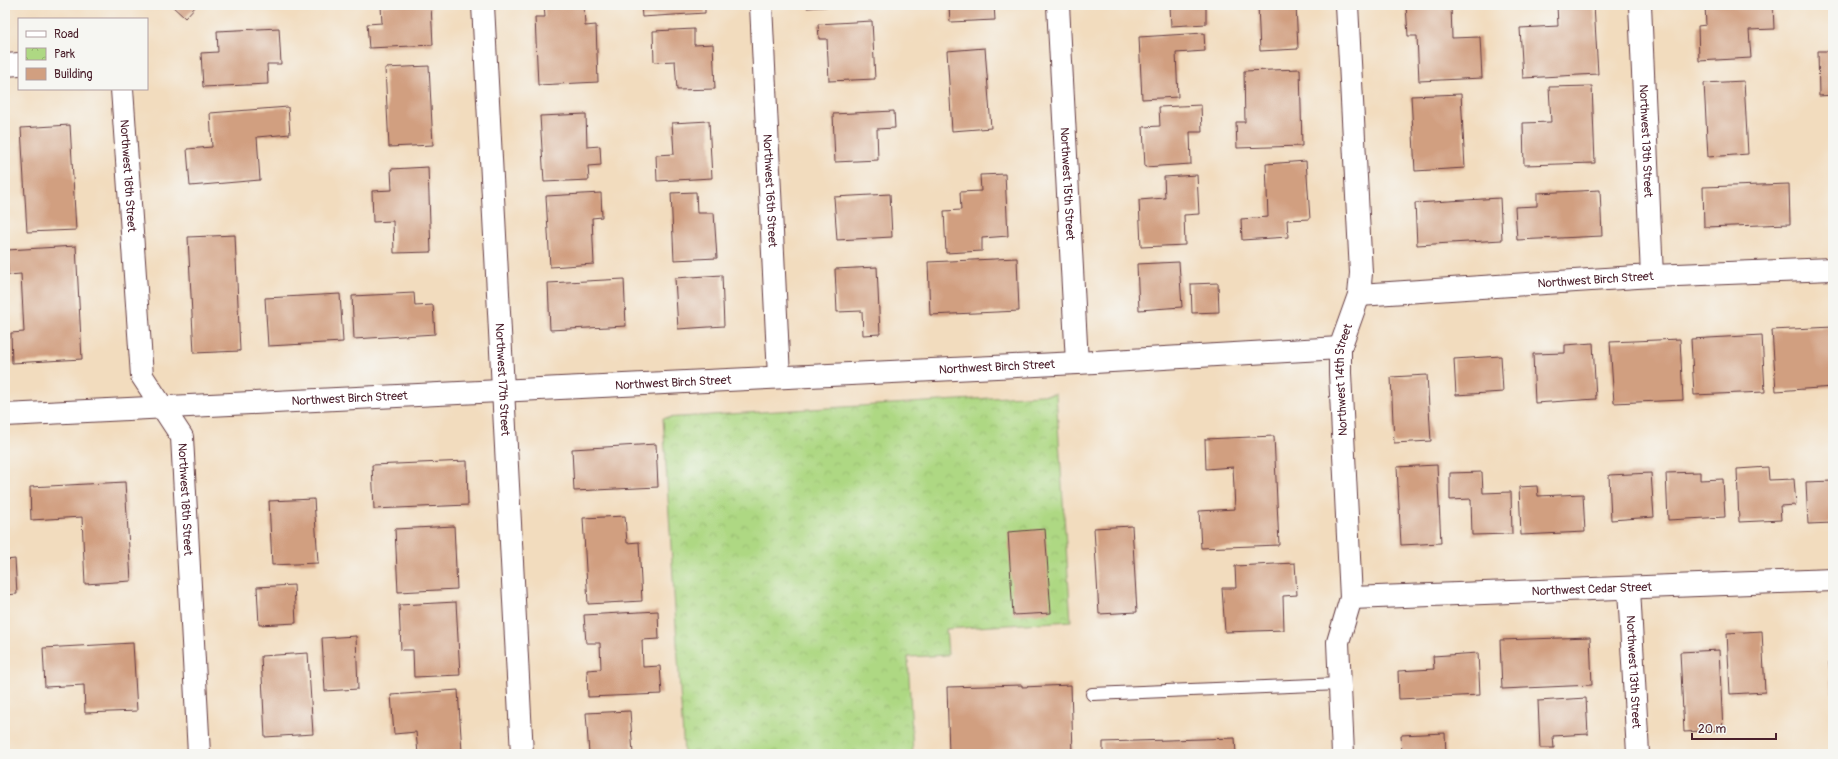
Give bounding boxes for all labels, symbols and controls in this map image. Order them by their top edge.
legend [18,18,148,90]
text: Road [54,27,79,42]
text: Park [54,47,75,62]
text: Building [54,67,93,82]
street label: Northwest 13th Street [1636,84,1656,198]
street label: Northwest 18th Street [116,119,139,233]
street label: Northwest 15th Street [1057,127,1077,241]
street label: Northwest 16th Street [759,134,780,248]
street label: Northwest Birch Street [1537,269,1654,291]
street label: Northwest 14th Street [1333,321,1356,436]
street label: Northwest 17th Street [492,323,512,436]
street label: Northwest Birch Street [938,357,1056,378]
street label: Northwest Birch Street [615,373,732,393]
street label: Northwest Birch Street [291,388,408,409]
street label: Northwest 18th Street [174,443,195,556]
street label: Northwest Cedar Street [1531,580,1653,599]
street label: Northwest 13th Street [1622,615,1644,729]
scale bar [1692,715,1776,741]
text: 20 m [1698,722,1727,737]

